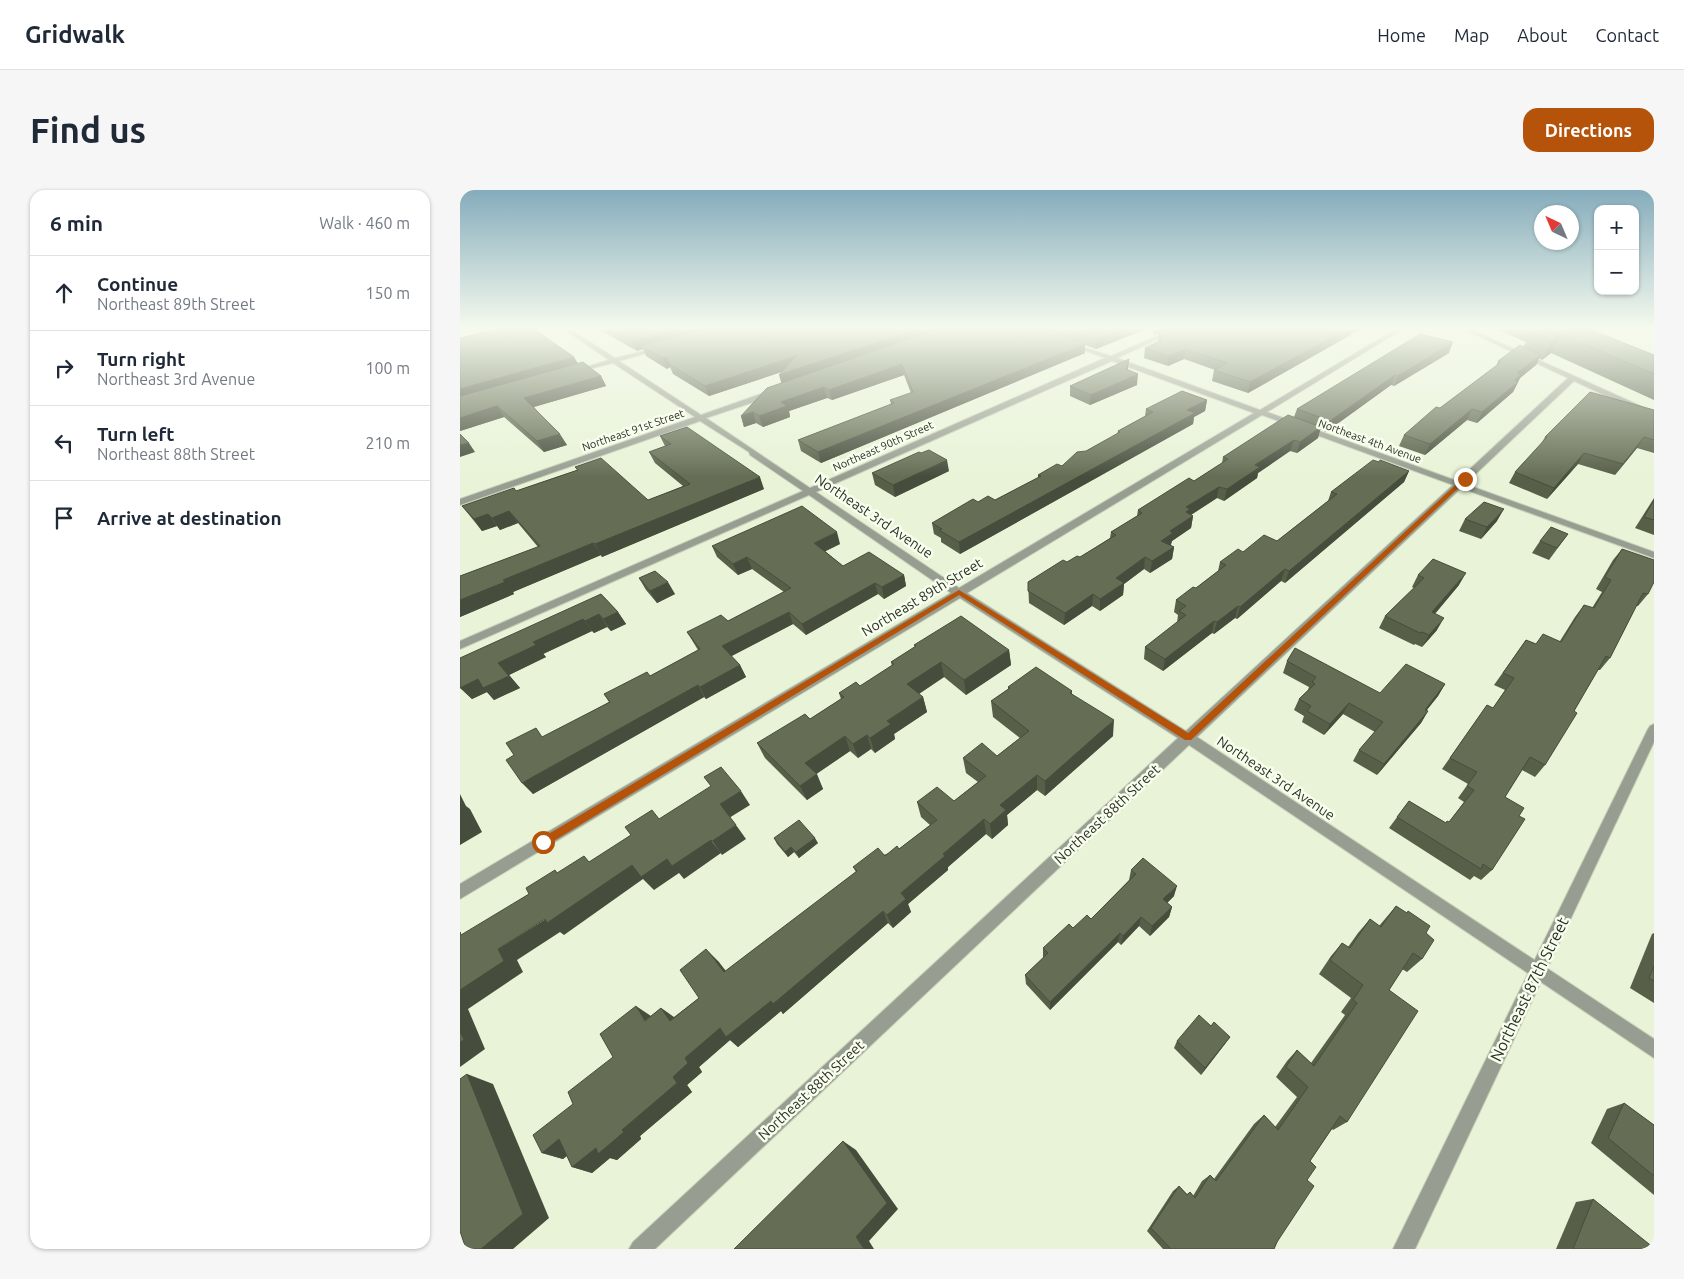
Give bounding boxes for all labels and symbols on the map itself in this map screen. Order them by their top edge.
north arrow [1534,205,1579,250]
street label: Northeast 91st Street [580,407,686,453]
street label: Northeast 4th Avenue [1317,417,1423,465]
street label: Northeast 90th Street [831,418,936,474]
route end [1454,468,1477,491]
street label: Northeast 3rd Avenue [812,471,936,561]
street label: Northeast 89th Street [859,554,986,639]
street label: Northeast 3rd Avenue [1214,733,1338,823]
street label: Northeast 88th Street [1051,761,1163,867]
route start [532,831,555,854]
street label: Northeast 87th Street [1486,913,1572,1064]
street label: Northeast 88th Street [755,1037,867,1143]

